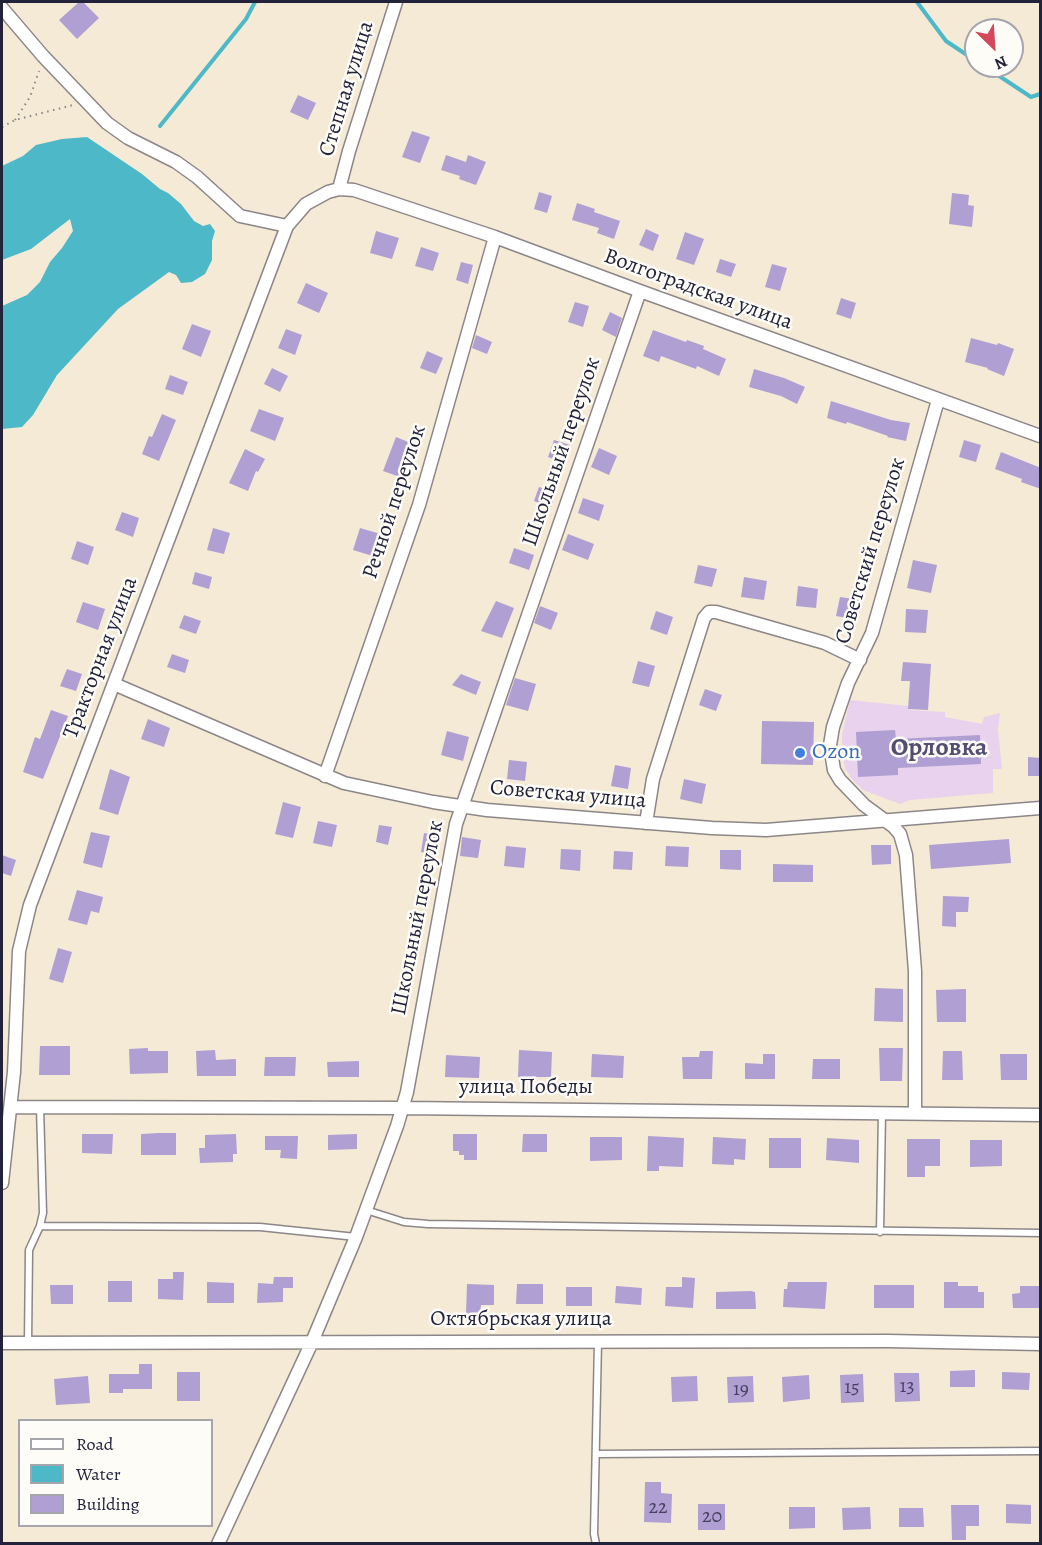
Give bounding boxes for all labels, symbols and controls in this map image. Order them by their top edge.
street label: Степная улица [314,18,380,160]
north arrow [964,18,1024,78]
text: N [991,50,1011,75]
street label: Волгоградская улица [600,244,796,336]
street label: Школьный переулок [517,354,607,550]
street label: Речной переулок [358,422,432,582]
street label: Советский переулок [830,455,912,647]
street label: Тракторная улица [58,573,144,743]
district label: Орловка [891,733,987,765]
place label: Ozon [812,740,860,766]
marker: Ozon [793,746,807,760]
street label: Советская улица [489,775,647,815]
street label: Школьный переулок [386,818,450,1018]
street label: улица Победы [459,1075,593,1101]
street label: Октябрьская улица [430,1307,612,1333]
house number: 13 [899,1375,915,1399]
house number: 15 [844,1376,860,1400]
house number: 19 [733,1378,749,1402]
legend [18,1419,213,1527]
text: Road [76,1432,113,1456]
text: Water [76,1462,121,1486]
text: Building [76,1492,140,1516]
house number: 22 [649,1496,667,1520]
house number: 20 [702,1505,722,1529]

